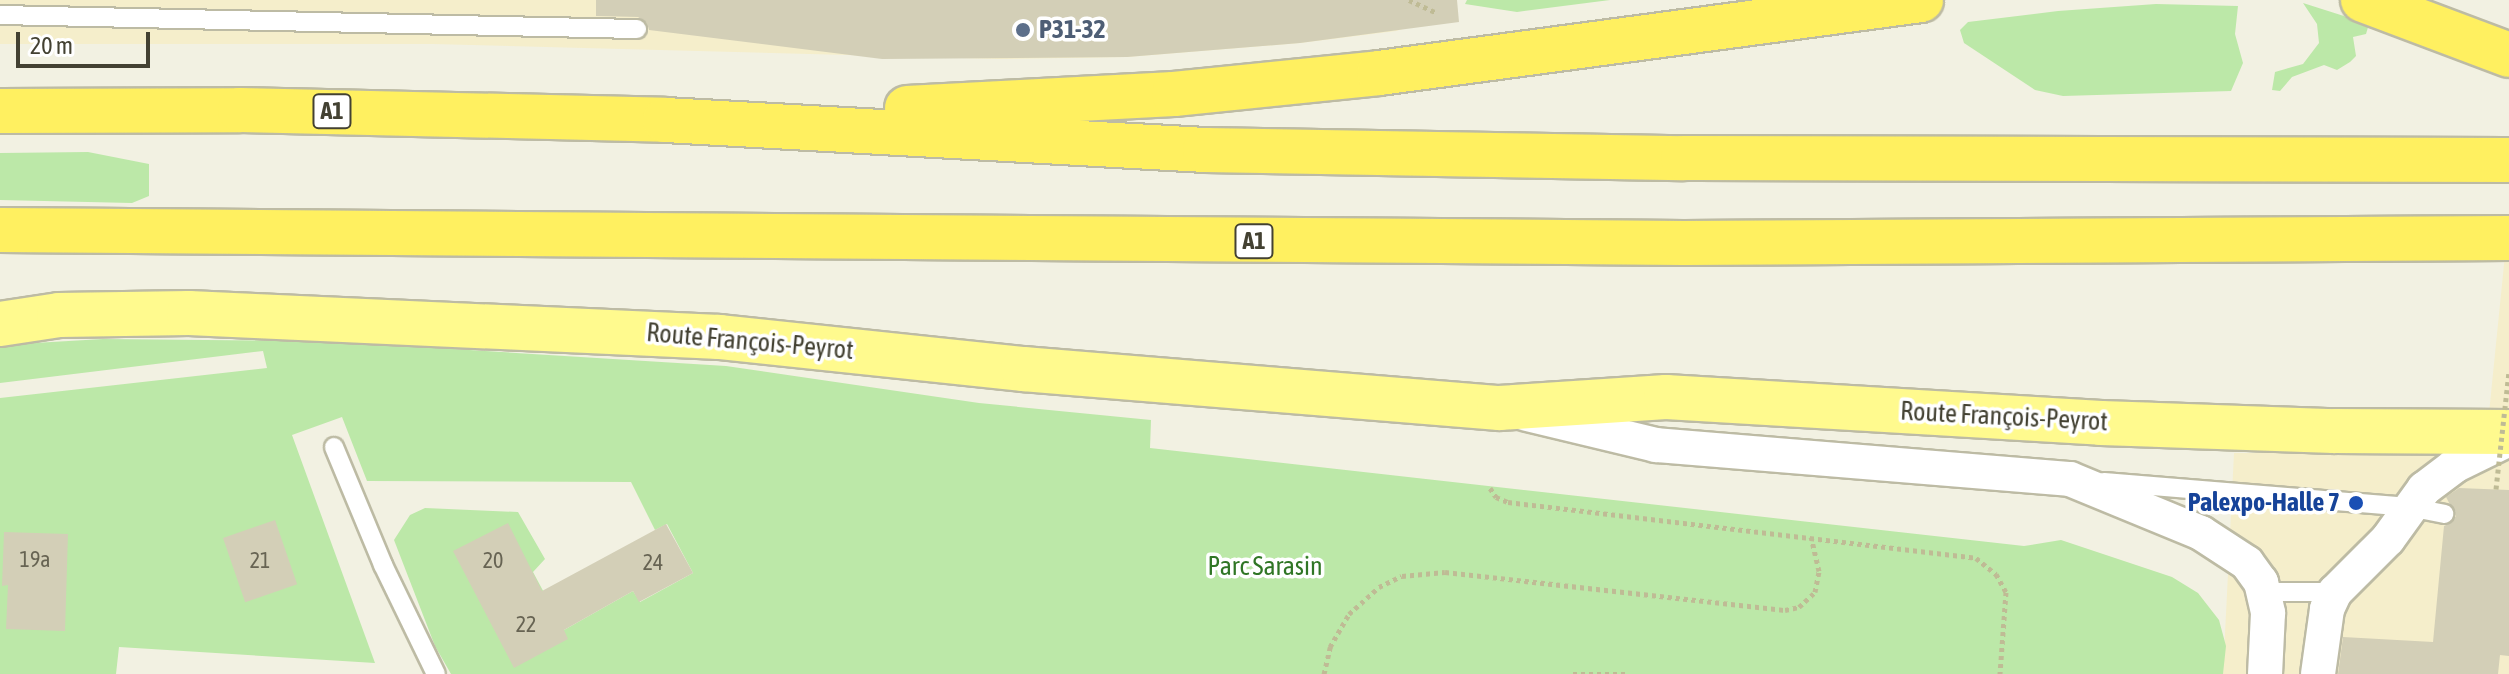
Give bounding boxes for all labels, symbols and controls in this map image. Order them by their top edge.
place label: P31-32 [1039,14,1106,46]
scale bar [20,16,154,66]
marker: P31-32 [1014,21,1032,39]
text: 20 m [30,32,73,59]
road number: A1 [312,91,352,131]
road number: A1 [1234,221,1274,261]
street label: Route François-Peyrot [645,317,855,367]
street label: Route François-Peyrot [1899,396,2109,438]
place label: Palexpo-Halle 7 [2188,487,2340,519]
marker: Palexpo-Halle 7 [2347,494,2365,512]
house number: 19a [20,547,50,573]
house number: 21 [250,548,270,574]
house number: 20 [483,548,503,574]
house number: 24 [643,550,663,576]
park label: Parc Sarasin [1207,551,1323,583]
house number: 22 [516,612,536,638]

